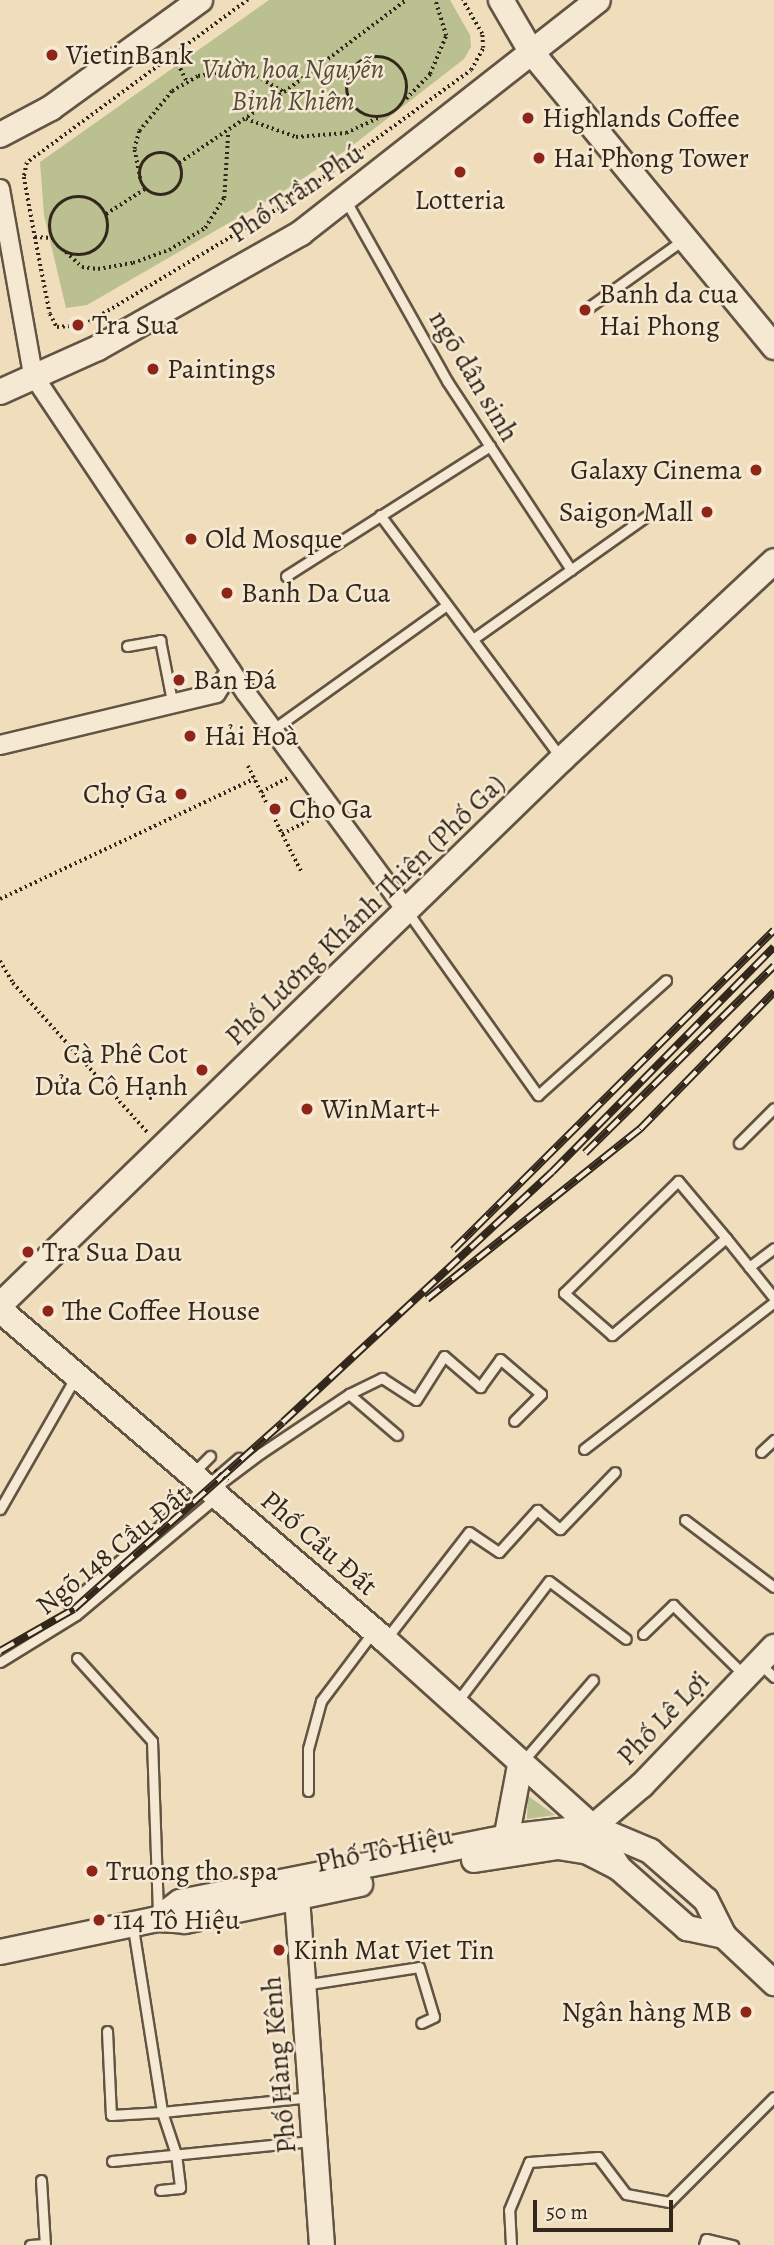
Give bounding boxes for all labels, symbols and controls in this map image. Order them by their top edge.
place label: VietinBank [66,38,193,72]
marker: VietinBank [44,47,60,63]
park label: Vườn hoa Nguyễn Bỉnh Khiêm [202,52,384,118]
place label: Highlands Coffee [542,101,740,135]
marker: Highlands Coffee [520,110,536,126]
street label: Phố Trần Phú [223,136,369,250]
place label: Hai Phong Tower [553,141,749,175]
marker: Hai Phong Tower [531,150,547,166]
marker: Lotteria [452,164,468,180]
place label: Lotteria [415,183,505,217]
place label: Banh da cua Hai Phong [599,277,738,343]
marker: Banh da cua Hai Phong [577,302,593,318]
street label: ngõ dân sinh [422,304,526,448]
place label: Tra Sua [92,308,179,342]
marker: Tra Sua [70,317,86,333]
place label: Paintings [167,352,276,386]
marker: Paintings [145,361,161,377]
place label: Galaxy Cinema [570,453,742,487]
marker: Galaxy Cinema [748,462,764,478]
place label: Saigon Mall [559,495,693,529]
marker: Saigon Mall [699,504,715,520]
place label: Old Mosque [205,522,342,556]
marker: Old Mosque [183,531,199,547]
place label: Banh Da Cua [241,576,391,610]
marker: Banh Da Cua [219,585,235,601]
place label: Ban Đá [193,663,277,697]
marker: Ban Đá [171,672,187,688]
place label: Hải Hoà [204,719,299,753]
marker: Hải Hoà [182,728,198,744]
street label: Phố Lương Khánh Thiện (Phố Ga) [218,767,512,1053]
place label: Chợ Ga [83,777,167,811]
marker: Chợ Ga [173,786,189,802]
place label: Cho Ga [289,792,372,826]
marker: Cho Ga [267,801,283,817]
place label: Cà Phê Cot Dửa Cô Hạnh [34,1037,188,1103]
marker: Cà Phê Cot Dửa Cô Hạnh [194,1062,210,1078]
place label: WinMart+ [321,1092,440,1126]
marker: WinMart+ [299,1101,315,1117]
place label: Tra Sua Dau [42,1235,182,1269]
marker: Tra Sua Dau [20,1244,36,1260]
place label: The Coffee House [62,1294,260,1328]
marker: The Coffee House [40,1303,56,1319]
street label: Ngõ 148 Cầu Đất [29,1478,197,1622]
street label: Phố Cầu Đất [254,1483,384,1603]
street label: Phố Lê Lợi [610,1664,716,1772]
street label: Phố Tô Hiệu [312,1818,456,1880]
place label: Truong tho spa [106,1854,278,1888]
marker: Truong tho spa [84,1863,100,1879]
place label: 114 Tô Hiệu [113,1903,240,1937]
marker: 114 Tô Hiệu [91,1912,107,1928]
place label: Kinh Mat Viet Tin [293,1933,494,1967]
marker: Kinh Mat Viet Tin [271,1942,287,1958]
street label: Phố Hàng Kênh [255,1975,303,2155]
place label: Ngân hàng MB [561,1995,732,2029]
marker: Ngân hàng MB [738,2004,754,2020]
scale bar [536,2186,676,2230]
text: 50 m [546,2198,588,2226]

